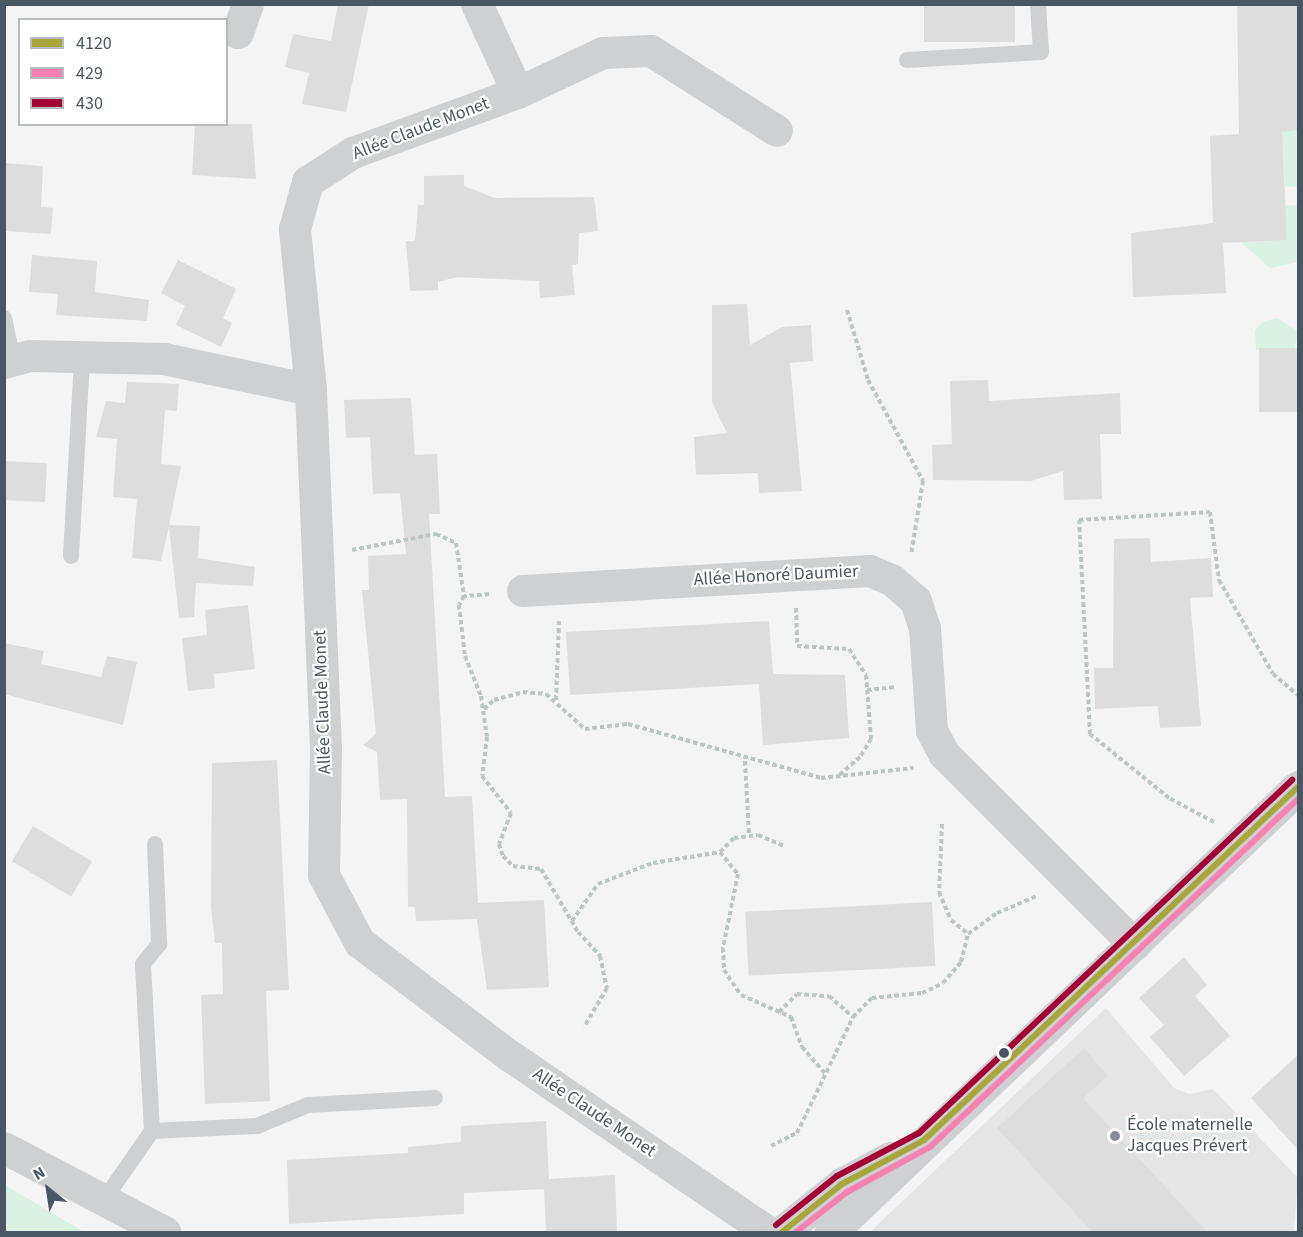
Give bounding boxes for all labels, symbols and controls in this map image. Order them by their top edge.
legend [18,18,228,126]
text: 4120 [76,31,112,56]
text: 429 [76,61,103,86]
text: 430 [76,91,103,116]
street label: Allée Claude Monet [350,93,492,165]
street label: Allée Honoré Daumier [693,561,859,591]
street label: Allée Claude Monet [310,630,336,774]
unlabelled marker [998,1047,1010,1059]
street label: Allée Claude Monet [528,1064,660,1162]
place label: École maternelle Jacques Prévert [1127,1115,1253,1158]
marker: École maternelle Jacques Prévert [1108,1129,1122,1143]
north arrow [18,1159,78,1219]
text: N [29,1161,49,1186]

